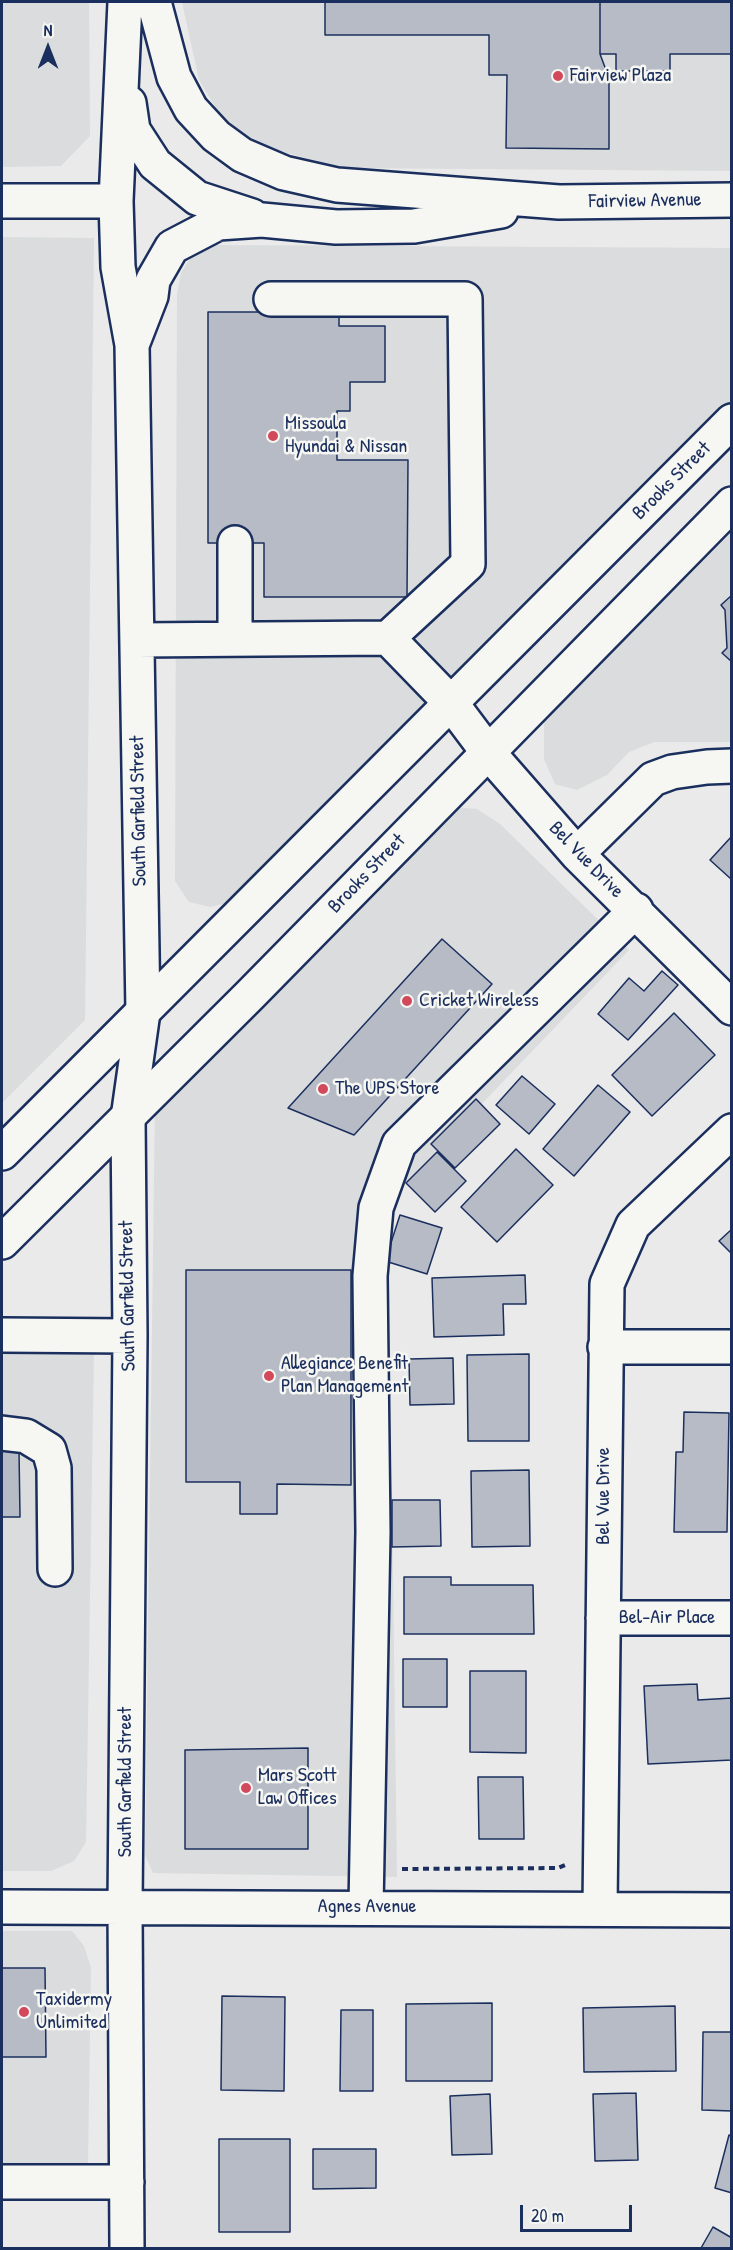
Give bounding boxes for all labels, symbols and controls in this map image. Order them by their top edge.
north arrow [18,18,78,78]
text: N [44,19,52,41]
place label: Fairview Plaza [570,64,671,88]
marker: Fairview Plaza [551,69,565,83]
street label: Fairview Avenue [589,188,701,214]
place label: Missoula Hyundai & Nissan [285,412,407,459]
marker: Missoula Hyundai & Nissan [266,429,280,443]
street label: Brooks Street [628,437,716,525]
street label: South Garfield Street [126,736,152,886]
street label: Bel Vue Drive [544,817,628,903]
street label: Brooks Street [323,829,411,919]
place label: Cricket Wireless [419,989,539,1013]
marker: Cricket Wireless [400,994,414,1008]
place label: The UPS Store [335,1077,439,1101]
marker: The UPS Store [316,1082,330,1096]
street label: South Garfield Street [115,1221,141,1371]
place label: Allegiance Benefit Plan Management [281,1352,408,1399]
marker: Allegiance Benefit Plan Management [262,1369,276,1383]
street label: Bel Vue Drive [592,1447,616,1545]
street label: Bel-Air Place [619,1606,715,1630]
street label: South Garfield Street [114,1707,138,1857]
place label: Mars Scott Law Offices [258,1764,337,1811]
marker: Mars Scott Law Offices [239,1781,253,1795]
street label: Agnes Avenue [318,1895,416,1919]
place label: Taxidermy Unlimited [36,1988,112,2035]
marker: Taxidermy Unlimited [17,2005,31,2019]
scale bar [523,2193,636,2231]
text: 20 m [531,2203,564,2228]

